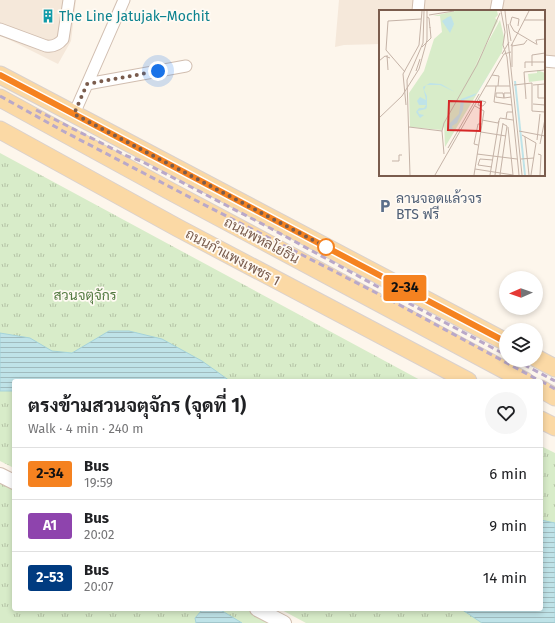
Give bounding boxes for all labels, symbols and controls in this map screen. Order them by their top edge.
building icon: The Line Jatujak–Mochit [40,8,56,24]
place label: The Line Jatujak–Mochit [59,8,211,25]
inset map [379,10,545,176]
your location [148,61,168,81]
place label: ลานจอดแล้วจร BTS ฟรี [396,189,482,223]
parking icon: ลานจอดแล้วจร BTS ฟรี [377,198,393,214]
street label: ถนนพหลโยธิน [221,213,302,267]
street label: ถนนกำแพงเพชร 1 [182,225,283,290]
unlabelled marker [317,238,335,256]
north arrow [499,271,543,315]
map controls [499,271,543,367]
line badge: 2-34 [377,275,433,301]
text: 2-34 [391,279,419,296]
park label: สวนจตุจักร [53,287,117,305]
button: layers [499,323,543,367]
button: heart [485,392,527,434]
text: ตรงข้ามสวนจตุจักร (จุดที่ 1) [28,394,246,417]
text: Walk · 4 min · 240 m [28,421,143,436]
text: Bus [84,457,109,475]
text: 2-34 [36,465,64,482]
text: 6 min [489,465,527,483]
text: 19:59 [84,475,113,490]
text: Bus [84,509,109,527]
text: A1 [43,517,57,534]
text: 9 min [489,517,527,535]
text: 20:02 [84,527,114,542]
text: Bus [84,561,109,579]
text: 2-53 [36,569,64,586]
text: 14 min [483,569,527,587]
text: 20:07 [84,579,114,594]

